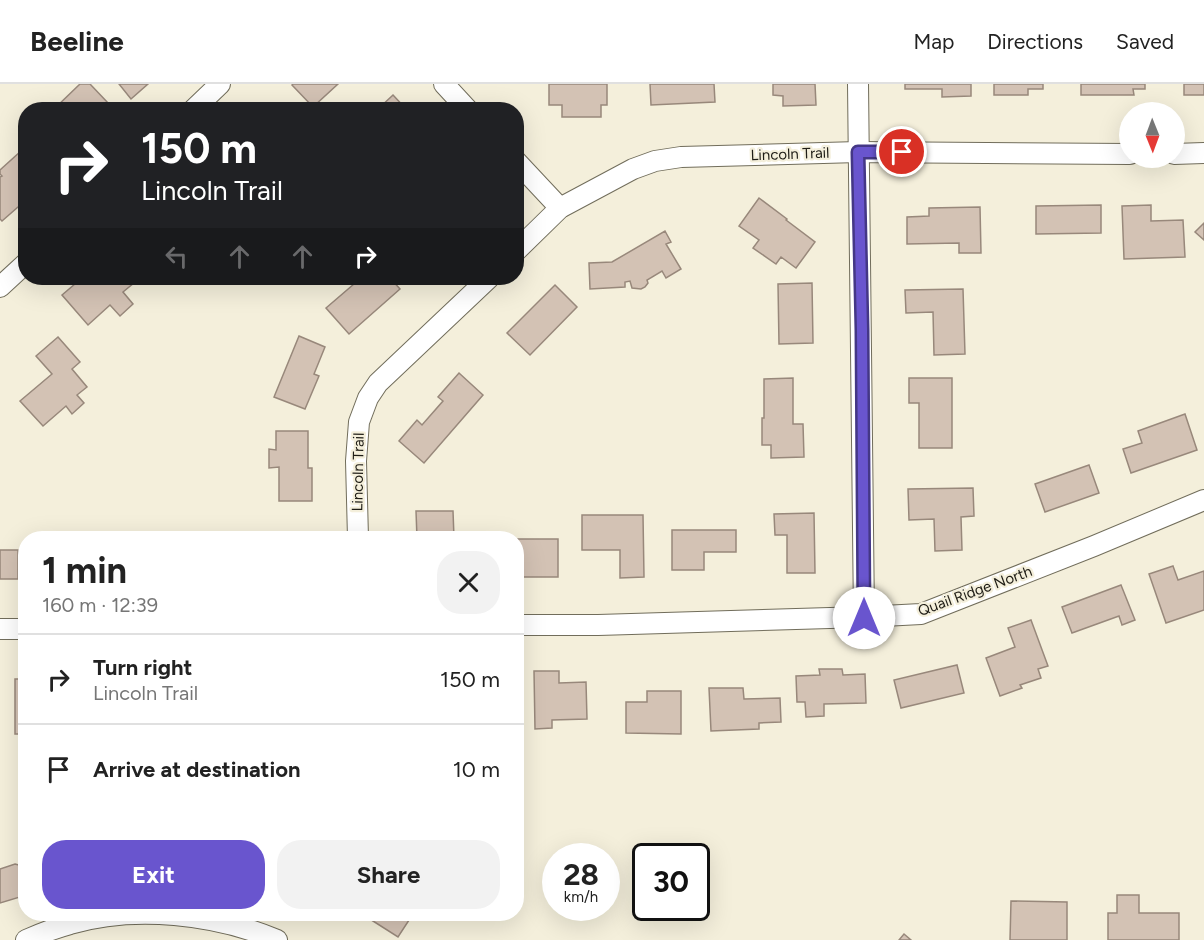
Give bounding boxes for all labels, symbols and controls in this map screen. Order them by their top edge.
text: Beeline [30,24,124,58]
text: Map [913,29,954,54]
text: Directions [987,29,1083,54]
text: Saved [1116,29,1174,54]
north arrow [1119,102,1185,168]
map controls [1119,102,1185,168]
text: 150 m [141,123,257,174]
icon: right [42,126,120,204]
pin [876,126,927,177]
icon: arrive [885,135,918,168]
street label: Lincoln Trail [750,144,830,164]
text: Lincoln Trail [141,174,283,207]
icon: left [160,240,193,273]
icon: ahead [223,240,256,273]
icon: ahead [286,240,319,273]
icon: right [349,240,382,273]
street label: Lincoln Trail [348,432,368,512]
text: 1 min [42,549,127,592]
button: close [437,551,500,614]
street label: Quail Ridge North [916,562,1034,620]
position arrow [832,586,896,650]
text: 160 m · 12:39 [42,593,158,617]
text: Turn right [93,654,192,681]
icon: right [42,663,75,696]
text: 150 m [440,666,500,693]
text: Lincoln Trail [93,681,198,705]
icon: arrive [42,753,75,786]
text: Arrive at destination [93,756,301,783]
text: 10 m [453,756,500,783]
button: Exit [42,840,265,909]
button: Share [277,840,500,909]
speed limit sign: 30 [632,843,710,921]
text: 28 [563,856,599,893]
text: km/h [564,888,598,906]

